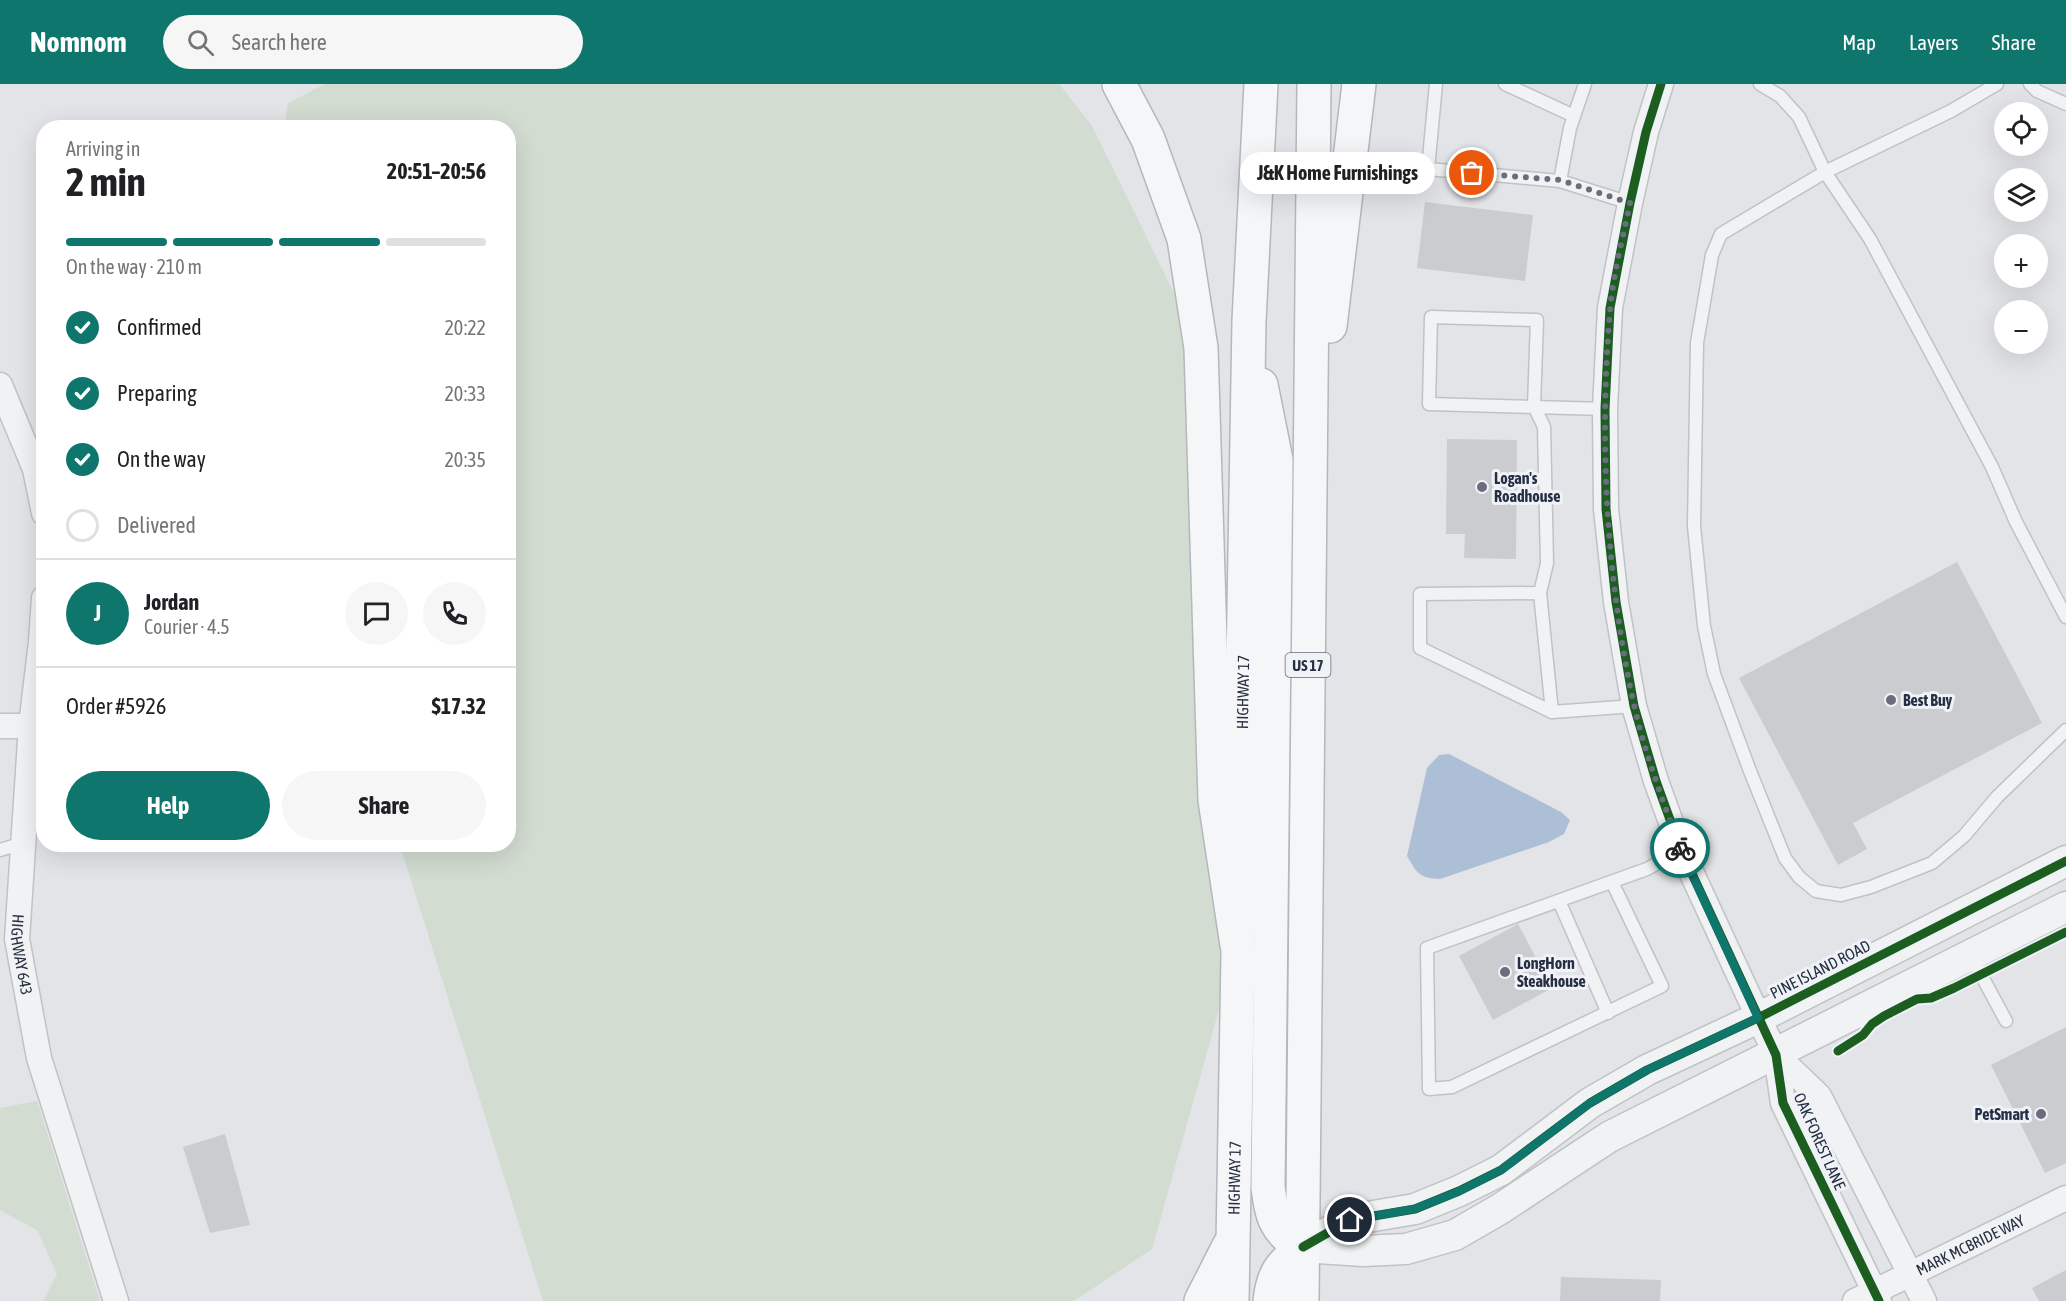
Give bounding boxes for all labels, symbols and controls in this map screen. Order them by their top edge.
search box [163,15,583,69]
text: Nomnom [30,26,127,58]
icon: search [184,26,217,59]
text: Search here [232,29,327,55]
text: Map [1842,30,1876,54]
text: Layers [1909,30,1959,54]
text: Share [1992,30,2036,54]
map controls [1994,102,2048,354]
button: locate [1994,102,2048,156]
text: Arriving in [66,137,140,160]
pin [1446,147,1497,198]
callout: J&K Home Furnishings [1241,152,1436,194]
icon: bag [1455,156,1488,189]
text: 20:51–20:56 [387,158,486,184]
text: 2 min [66,160,146,204]
text: J&K Home Furnishings [1257,161,1418,184]
button: layers [1994,168,2048,222]
button: + [1994,234,2048,288]
text: On the way · 210 m [66,255,202,278]
button: − [1994,300,2048,354]
icon: check [66,311,99,344]
text: Confirmed [117,314,202,340]
text: 20:22 [444,316,486,339]
icon: check [66,377,99,410]
text: Preparing [117,380,197,406]
text: 20:33 [444,382,486,405]
icon: check [66,443,99,476]
text: On the way [117,446,206,472]
text: 20:35 [444,448,486,471]
place label: Logan's Roadhouse [1494,469,1560,505]
marker: Logan's Roadhouse [1475,480,1489,494]
text: Delivered [117,512,196,538]
button: chat [345,582,408,645]
button: phone [423,582,486,645]
text: Jordan [144,589,199,615]
text: J [94,600,101,626]
text: Courier · 4.5 [144,615,230,638]
road number: US 17 [1286,653,1330,677]
street label: HIGHWAY 17 [1233,655,1252,729]
place label: Best Buy [1903,691,1953,709]
text: Order #5926 [66,693,166,719]
text: $17.32 [431,693,486,719]
marker: Best Buy [1884,693,1898,707]
button: Help [66,771,270,840]
button: Share [282,771,486,840]
courier [1650,818,1710,878]
icon: bike [1664,832,1697,865]
street label: HIGHWAY 643 [8,914,36,996]
street label: PINE ISLAND ROAD [1767,936,1873,1002]
place label: LongHorn Steakhouse [1517,954,1586,990]
marker: LongHorn Steakhouse [1498,965,1512,979]
street label: OAK FOREST LANE [1791,1090,1849,1192]
place label: PetSmart [1975,1105,2029,1123]
marker: PetSmart [2034,1107,2048,1121]
street label: HIGHWAY 17 [1224,1141,1244,1215]
pin [1324,1194,1375,1245]
icon: home [1333,1203,1366,1236]
street label: MARK MCBRIDE WAY [1913,1211,2028,1279]

